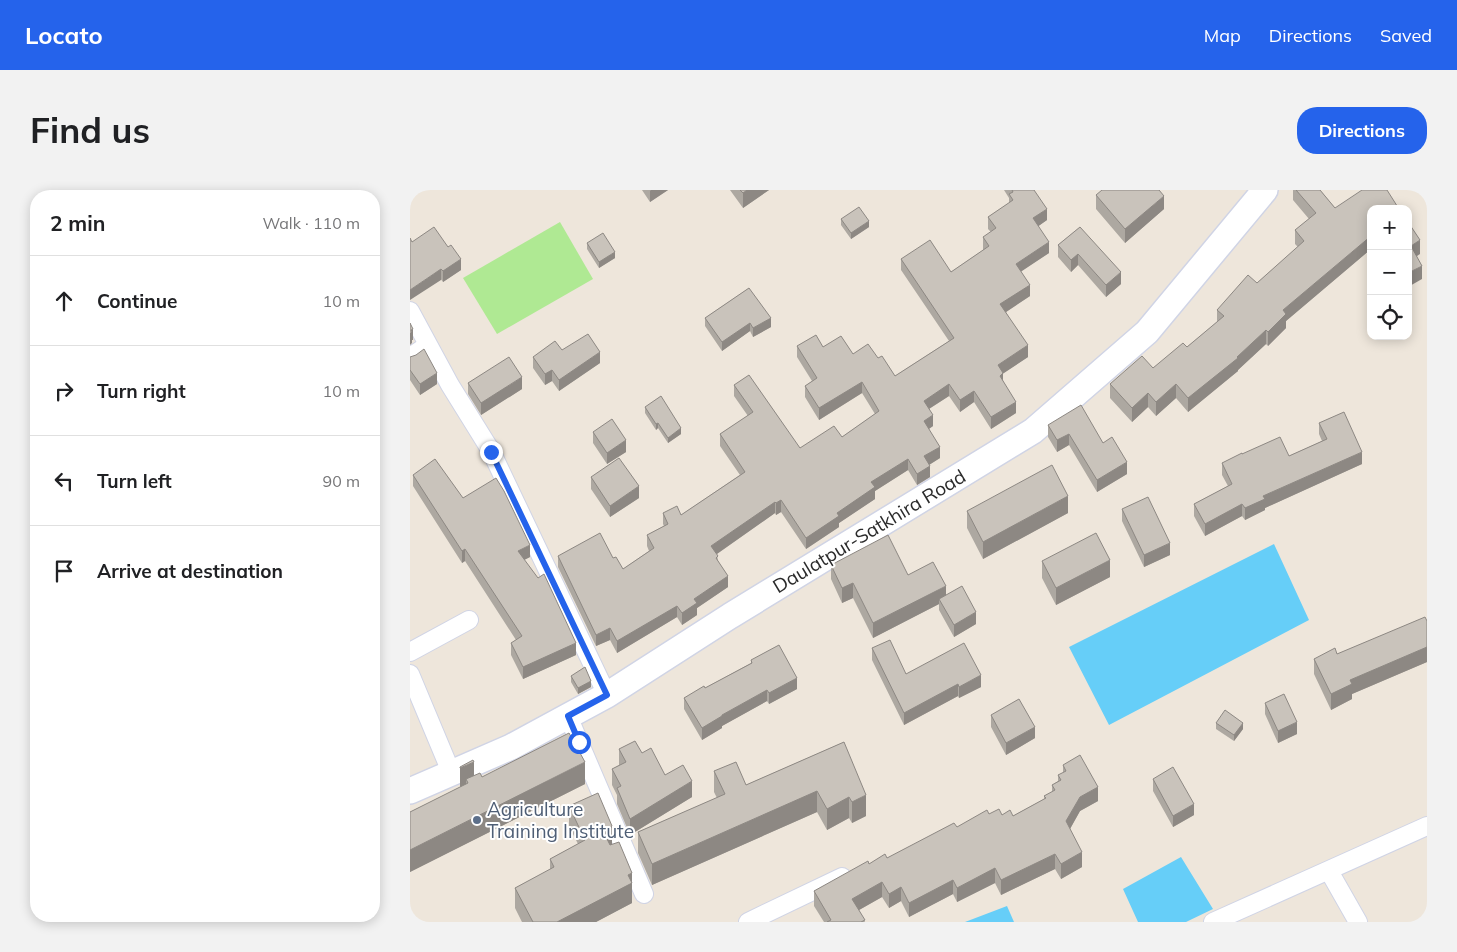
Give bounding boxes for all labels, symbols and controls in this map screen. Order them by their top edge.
text: Locato [25,20,103,50]
text: Map [1204,24,1241,47]
text: Directions [1269,24,1352,47]
text: Saved [1380,24,1432,47]
button: Directions [1297,107,1427,154]
text: Find us [30,108,150,152]
map controls [1367,205,1412,340]
button: + [1367,205,1412,250]
text: 2 min [50,210,105,236]
text: Walk · 110 m [262,213,360,233]
button: − [1367,250,1412,295]
icon: ahead [50,287,78,315]
text: Continue [97,289,177,313]
text: 10 m [323,291,360,311]
button: locate [1367,295,1412,340]
icon: right [50,377,78,405]
text: Turn right [97,379,186,403]
text: 10 m [323,381,360,401]
route end [480,441,503,464]
street label: Daulatpur-Satkhira Road [768,464,970,598]
icon: left [50,467,78,495]
text: Turn left [97,469,172,493]
text: 90 m [323,471,360,491]
icon: arrive [50,557,78,585]
text: Arrive at destination [97,559,283,583]
route start [568,731,591,754]
place label: Agriculture Training Institute [487,797,634,843]
marker: Agriculture Training Institute [471,814,483,826]

